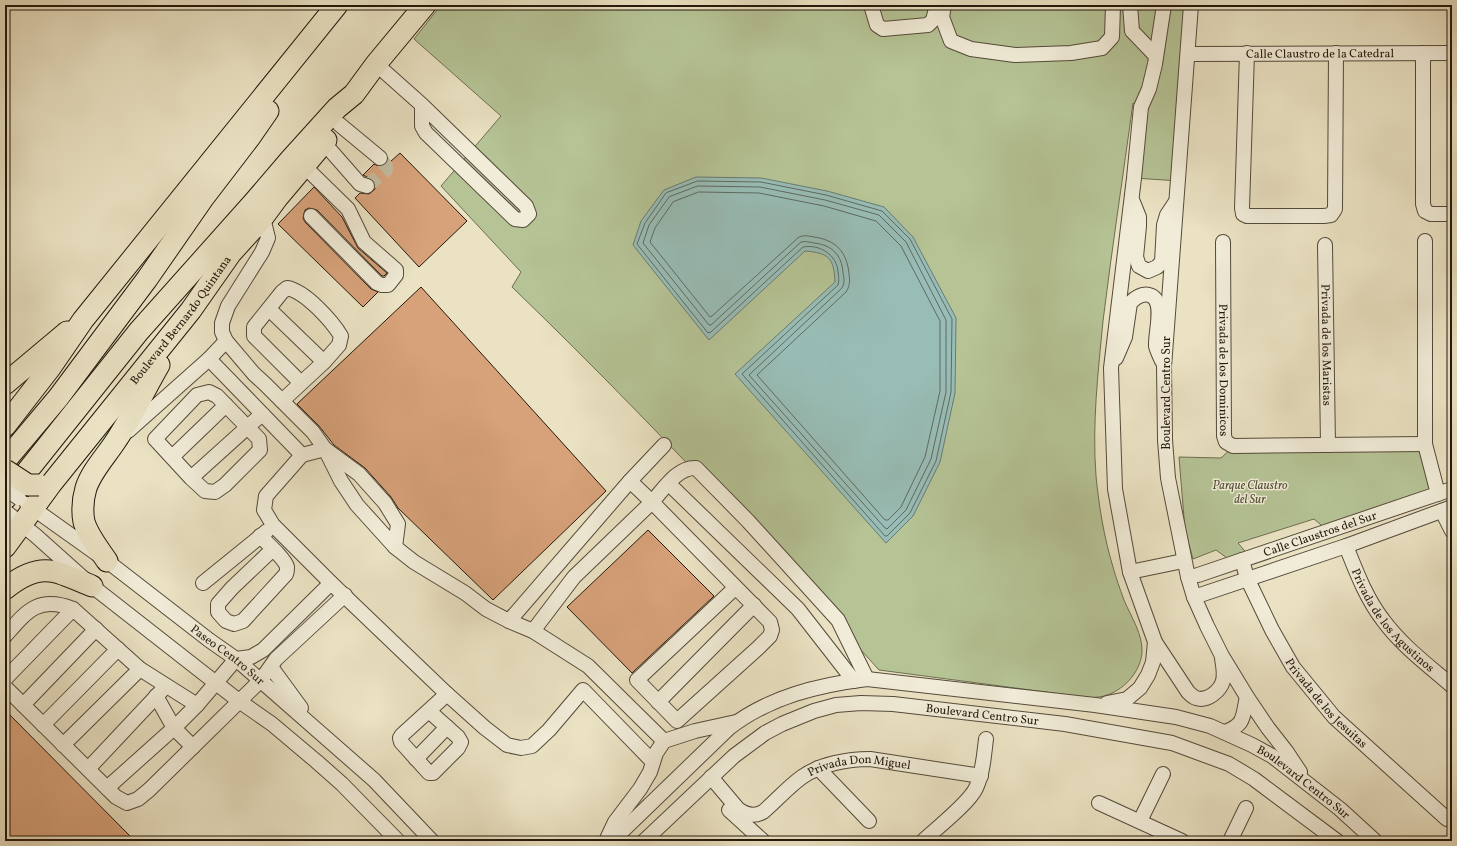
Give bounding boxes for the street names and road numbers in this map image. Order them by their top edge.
street label: Calle Claustro de la Catedral [1246,46,1395,63]
street label: Boulevard Bernardo Quintana [127,253,236,388]
street label: Privada de los Maristas [1317,284,1334,406]
street label: Privada de los Dominicos [1214,304,1231,436]
street label: Boulevard Centro Sur [1159,336,1175,450]
street label: Calle Claustros del Sur [1262,508,1379,561]
street label: Privada de los Agustinos [1347,566,1437,676]
street label: Paseo Centro Sur [187,622,267,689]
street label: Privada de los Jesuitas [1281,656,1370,752]
street label: Boulevard Centro Sur [925,701,1040,730]
street label: Boulevard Centro Sur [1254,742,1353,823]
street label: Privada Don Miguel [805,752,912,781]

